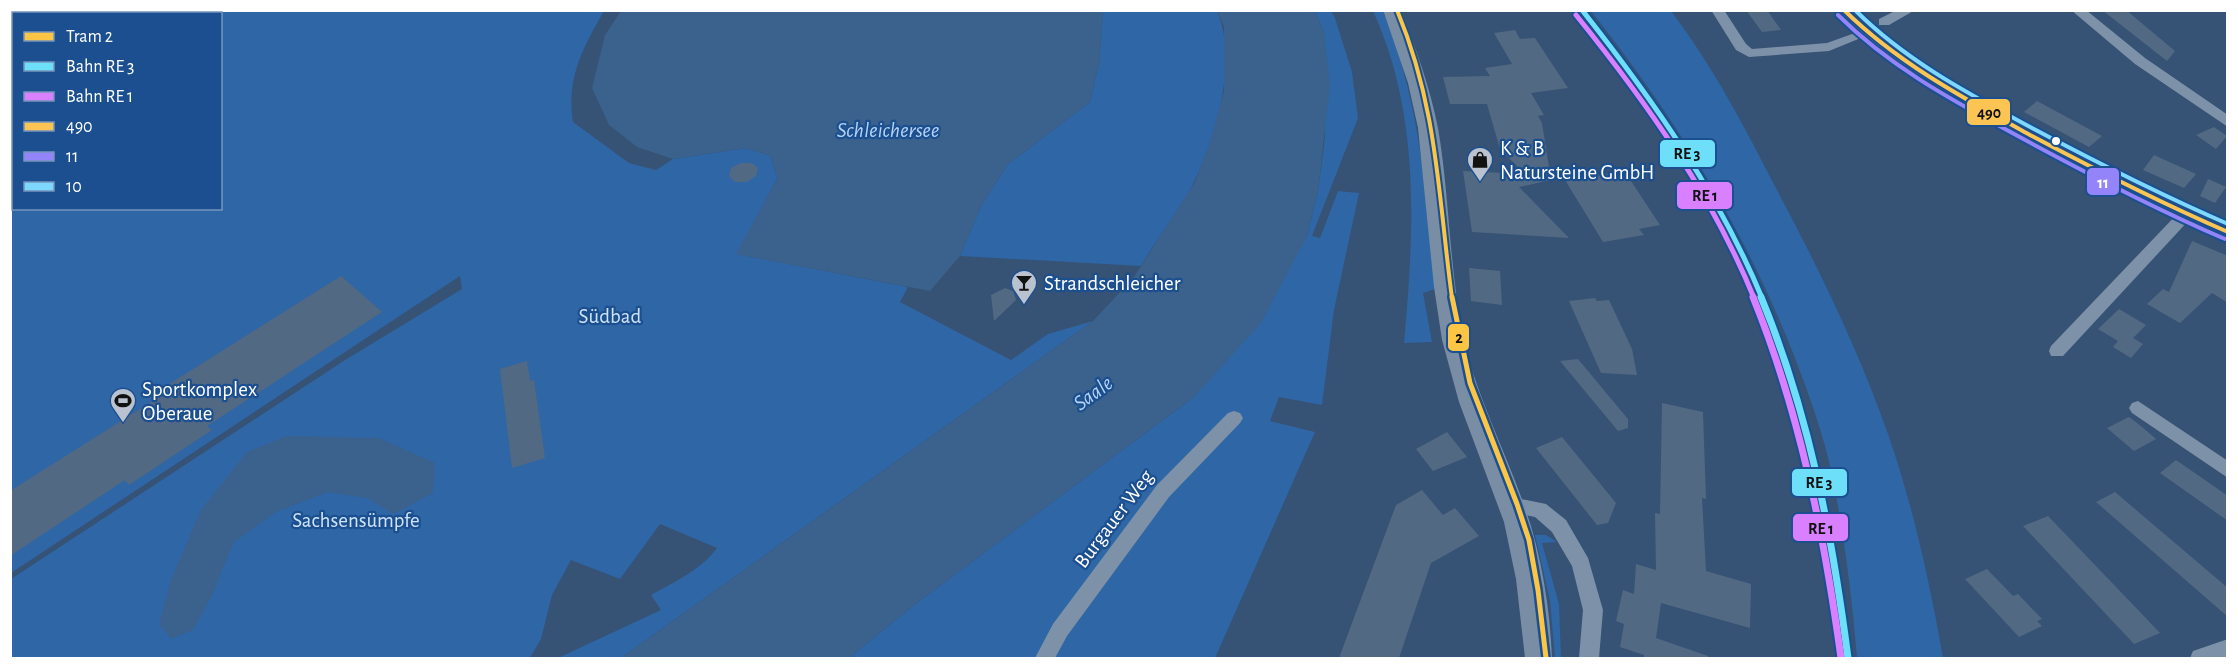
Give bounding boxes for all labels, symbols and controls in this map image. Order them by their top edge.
legend [12,12,222,210]
text: Tram 2 [66,28,113,46]
text: Bahn RE 3 [66,58,134,76]
text: Bahn RE 1 [66,88,133,106]
line badge: 490 [1966,98,2011,126]
text: 490 [1977,105,2001,121]
text: 490 [66,118,93,136]
water label: Schleichersee [837,119,939,141]
unlabelled marker [2050,135,2062,147]
place label: K & B Natursteine GmbH [1500,138,1654,183]
line badge: RE 3 [1659,139,1716,168]
shop icon: K & B Natursteine GmbH [1465,145,1495,183]
text: RE 3 [1674,146,1701,162]
text: 11 [66,148,78,166]
line badge: 11 [2086,167,2120,196]
text: 11 [2097,175,2109,191]
text: 10 [66,178,82,196]
line badge: RE 1 [1676,181,1733,210]
text: RE 1 [1692,188,1718,204]
bar icon: Strandschleicher [1009,268,1039,306]
place label: Strandschleicher [1044,273,1181,294]
park label: Südbad [579,306,642,327]
line badge: 2 [1447,323,1470,352]
text: 2 [1455,330,1463,346]
water label: Saale [1069,372,1117,414]
place label: Sportkomplex Oberaue [142,379,257,424]
sports icon: Sportkomplex Oberaue [108,386,138,424]
street label: Burgauer Weg [1071,466,1158,572]
line badge: RE 3 [1791,468,1848,497]
text: RE 3 [1806,475,1833,491]
park label: Sachsensümpfe [292,510,420,531]
line badge: RE 1 [1792,513,1849,542]
text: RE 1 [1808,521,1834,537]

